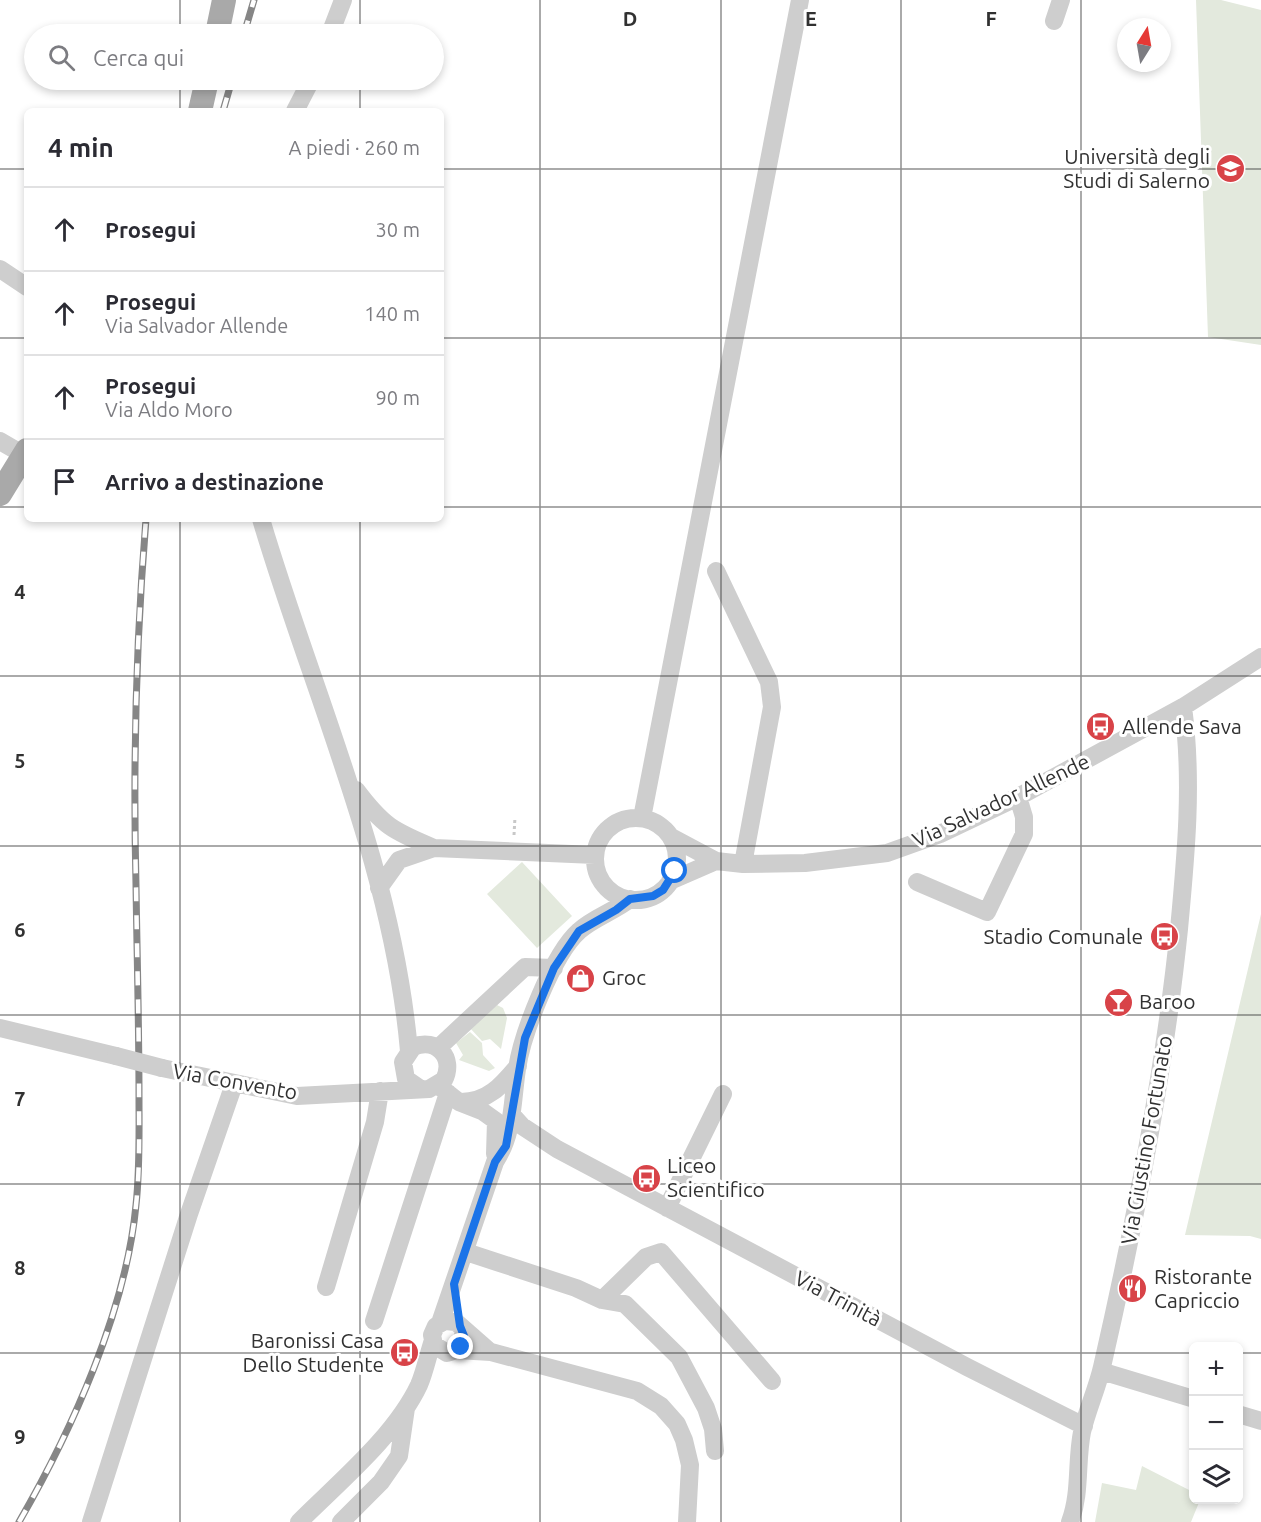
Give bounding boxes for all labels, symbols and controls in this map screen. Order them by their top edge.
text: D [623,7,637,30]
text: E [805,7,817,30]
text: F [985,7,997,30]
north arrow [1117,18,1171,72]
search box [24,24,444,90]
icon: search [45,41,78,74]
text: Cerca qui [93,45,184,70]
text: 4 min [48,133,114,162]
text: A piedi · 260 m [289,136,420,159]
place label: Università degli Studi di Salerno [1063,144,1210,192]
school or university icon: Università degli Studi di Salerno [1215,153,1247,185]
icon: ahead [48,213,81,246]
text: Prosegui [105,217,196,242]
text: 30 m [376,218,420,241]
text: Prosegui [105,289,196,314]
icon: ahead [48,297,81,330]
text: 140 m [364,302,420,325]
text: Via Salvador Allende [105,314,288,337]
text: Prosegui [105,373,196,398]
icon: ahead [48,381,81,414]
text: 90 m [376,386,420,409]
text: Via Aldo Moro [105,398,233,421]
icon: arrive [48,465,81,498]
text: Arrivo a destinazione [105,469,324,494]
text: 4 [14,580,26,603]
bus stop icon: Allende Sava [1085,711,1117,743]
place label: Allende Sava [1122,714,1242,738]
text: 5 [14,749,26,772]
street label: Via Salvador Allende [908,749,1093,852]
route start [661,857,687,883]
text: 6 [14,918,26,941]
bus stop icon: Stadio Comunale [1148,921,1180,953]
place label: Stadio Comunale [983,924,1143,948]
shop icon: Groc [565,962,597,994]
place label: Groc [602,965,646,989]
bar icon: Baroo [1102,986,1134,1018]
place label: Baroo [1139,989,1196,1013]
street label: Via Giustino Fortunato [1116,1033,1176,1246]
street label: Via Convento [171,1058,299,1104]
text: 7 [14,1087,26,1110]
place label: Liceo Scientifico [667,1153,765,1201]
bus stop icon: Liceo Scientifico [630,1162,662,1194]
text: 8 [14,1256,26,1279]
place label: Ristorante Capriccio [1154,1264,1252,1312]
street label: Via Trinità [791,1265,886,1331]
restaurant icon: Ristorante Capriccio [1117,1273,1149,1305]
place label: Baronissi Casa Dello Studente [243,1328,384,1376]
route end [447,1333,473,1359]
bus stop icon: Baronissi Casa Dello Studente [389,1337,421,1369]
map controls [1189,1342,1243,1504]
button: + [1189,1342,1243,1396]
button: − [1189,1396,1243,1450]
text: 9 [14,1425,26,1448]
button: layers [1189,1450,1243,1504]

